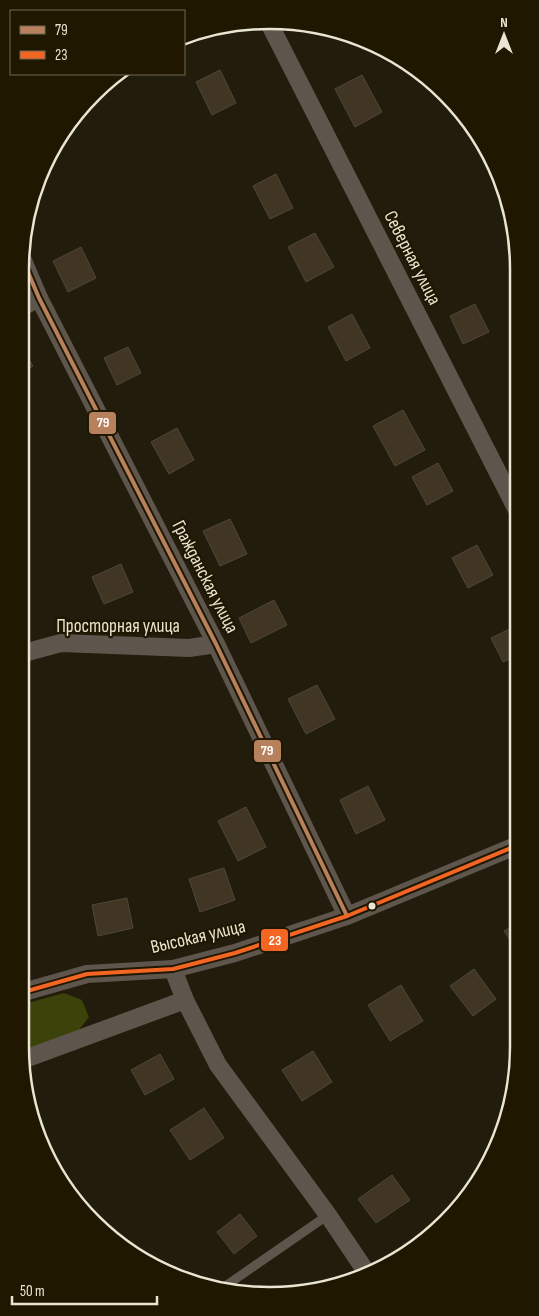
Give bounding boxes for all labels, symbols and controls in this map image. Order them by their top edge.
legend [10,10,185,75]
north arrow [479,10,529,60]
text: N [500,14,508,31]
text: 79 [55,21,68,40]
text: 23 [55,46,68,65]
street label: Северная улица [378,207,446,309]
line badge: 79 [88,411,117,435]
text: 79 [97,414,110,431]
street label: Гражданская улица [167,517,243,637]
street label: Просторная улица [56,615,180,638]
line badge: 79 [253,739,282,763]
text: 79 [261,742,274,759]
unlabelled marker [367,901,377,911]
street label: Высокая улица [148,915,248,959]
line badge: 23 [260,928,289,952]
text: 23 [269,932,281,949]
scale bar [12,1274,158,1306]
text: 50 m [20,1282,45,1301]

